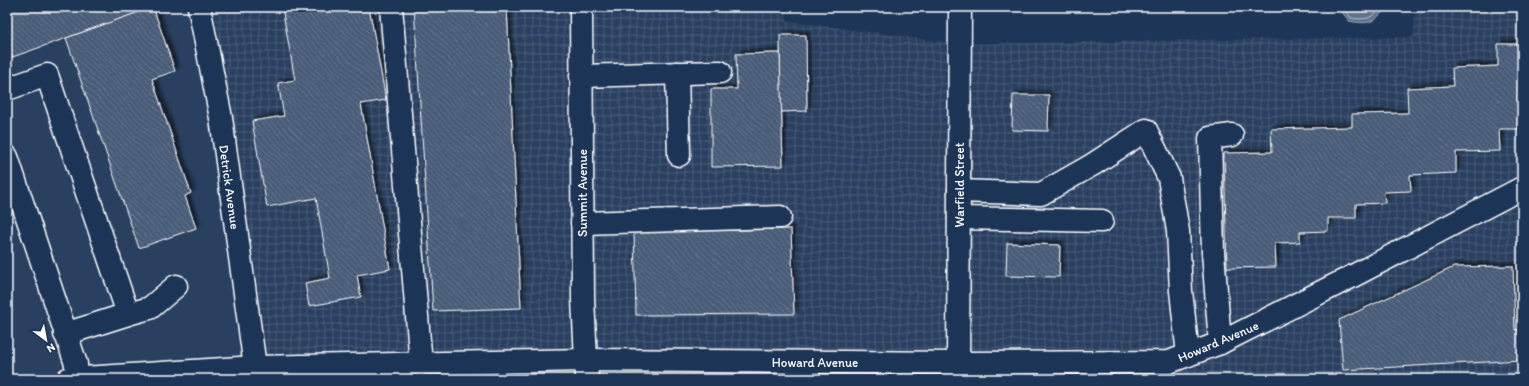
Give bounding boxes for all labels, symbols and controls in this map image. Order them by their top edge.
street label: Warfield Street [952,142,967,228]
street label: Detrick Avenue [216,144,243,230]
street label: Summit Avenue [575,149,590,237]
street label: Howard Avenue [1175,318,1261,365]
north arrow [26,320,66,360]
text: N [44,341,58,356]
street label: Howard Avenue [772,355,858,370]

